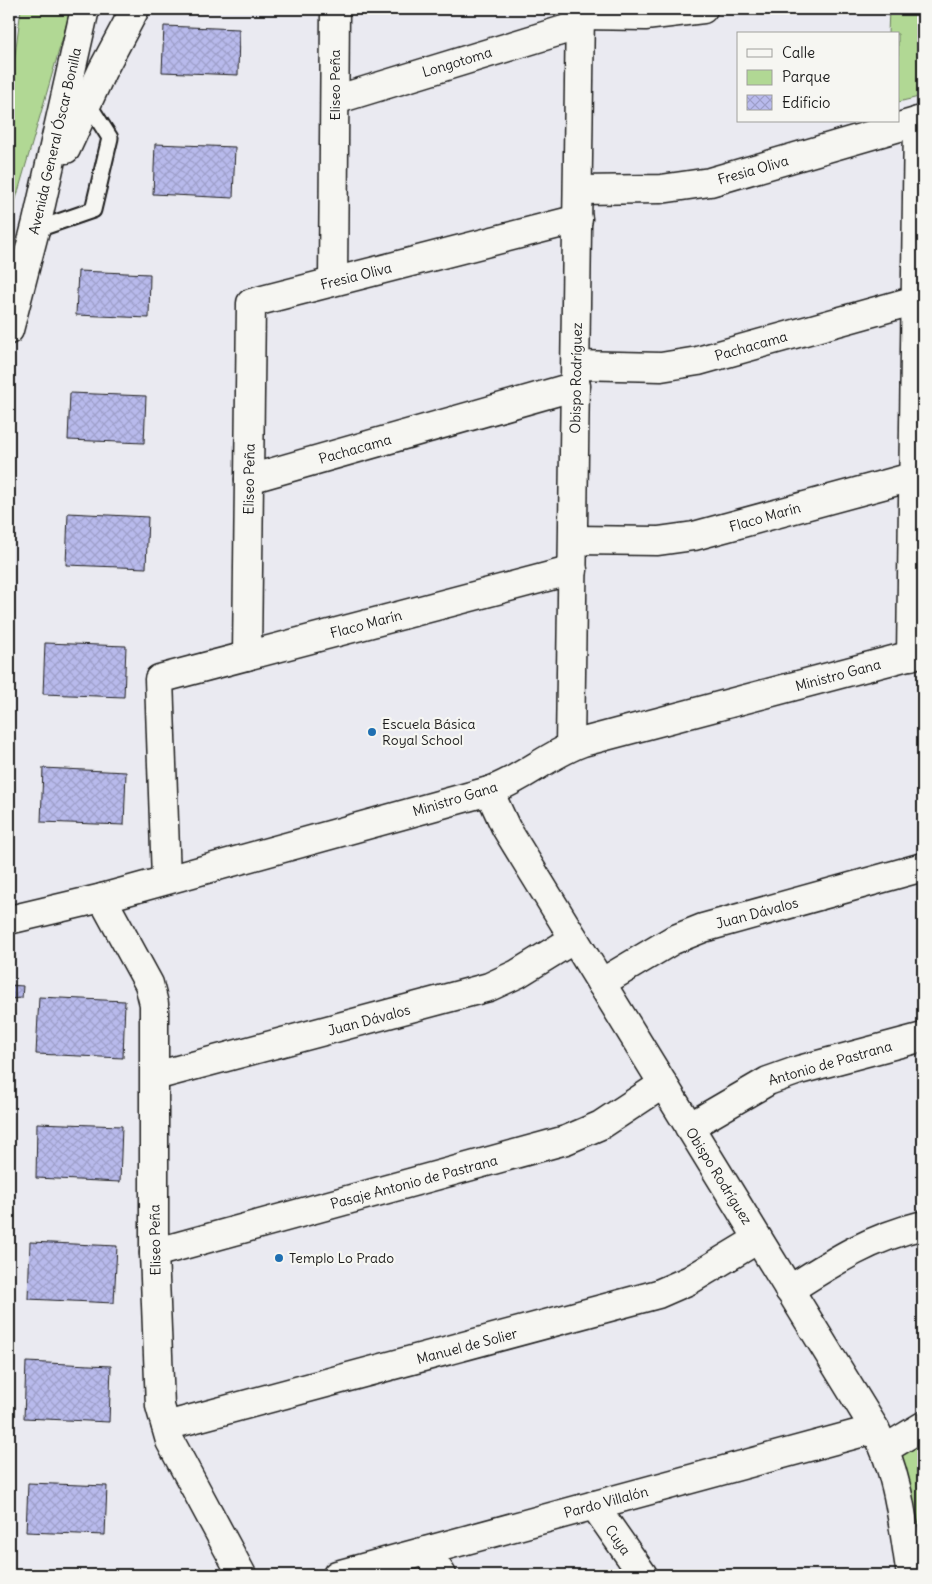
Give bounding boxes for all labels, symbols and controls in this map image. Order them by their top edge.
legend [737,32,900,122]
street label: Longotoma [420,43,494,81]
text: Calle [782,43,815,62]
street label: Avenida General Óscar Bonilla [25,46,85,236]
street label: Eliseo Peña [326,49,344,121]
text: Parque [782,67,830,86]
text: Edificio [782,93,830,112]
street label: Fresia Oliva [716,151,790,189]
street label: Fresia Oliva [318,258,394,294]
street label: Obispo Rodríguez [566,322,586,434]
street label: Pachacama [713,327,789,365]
street label: Pachacama [317,430,393,468]
street label: Eliseo Peña [239,443,259,515]
street label: Flaco Marín [727,498,803,536]
street label: Flaco Marín [328,606,404,642]
street label: Ministro Gana [793,655,883,695]
place label: Escuela Básica Royal School [382,715,476,749]
marker: Escuela Básica Royal School [366,726,378,738]
street label: Ministro Gana [410,778,500,820]
street label: Juan Dávalos [714,893,800,933]
street label: Juan Dávalos [326,1000,412,1040]
street label: Antonio de Pastrana [766,1037,894,1089]
street label: Obispo Rodríguez [682,1124,756,1228]
street label: Pasaje Antonio de Pastrana [328,1151,500,1213]
street label: Eliseo Peña [145,1204,165,1276]
place label: Templo Lo Prado [289,1249,394,1267]
marker: Templo Lo Prado [273,1252,285,1264]
street label: Manuel de Solier [415,1324,520,1368]
street label: Pardo Villalón [562,1482,650,1522]
street label: Cuya [601,1521,635,1559]

